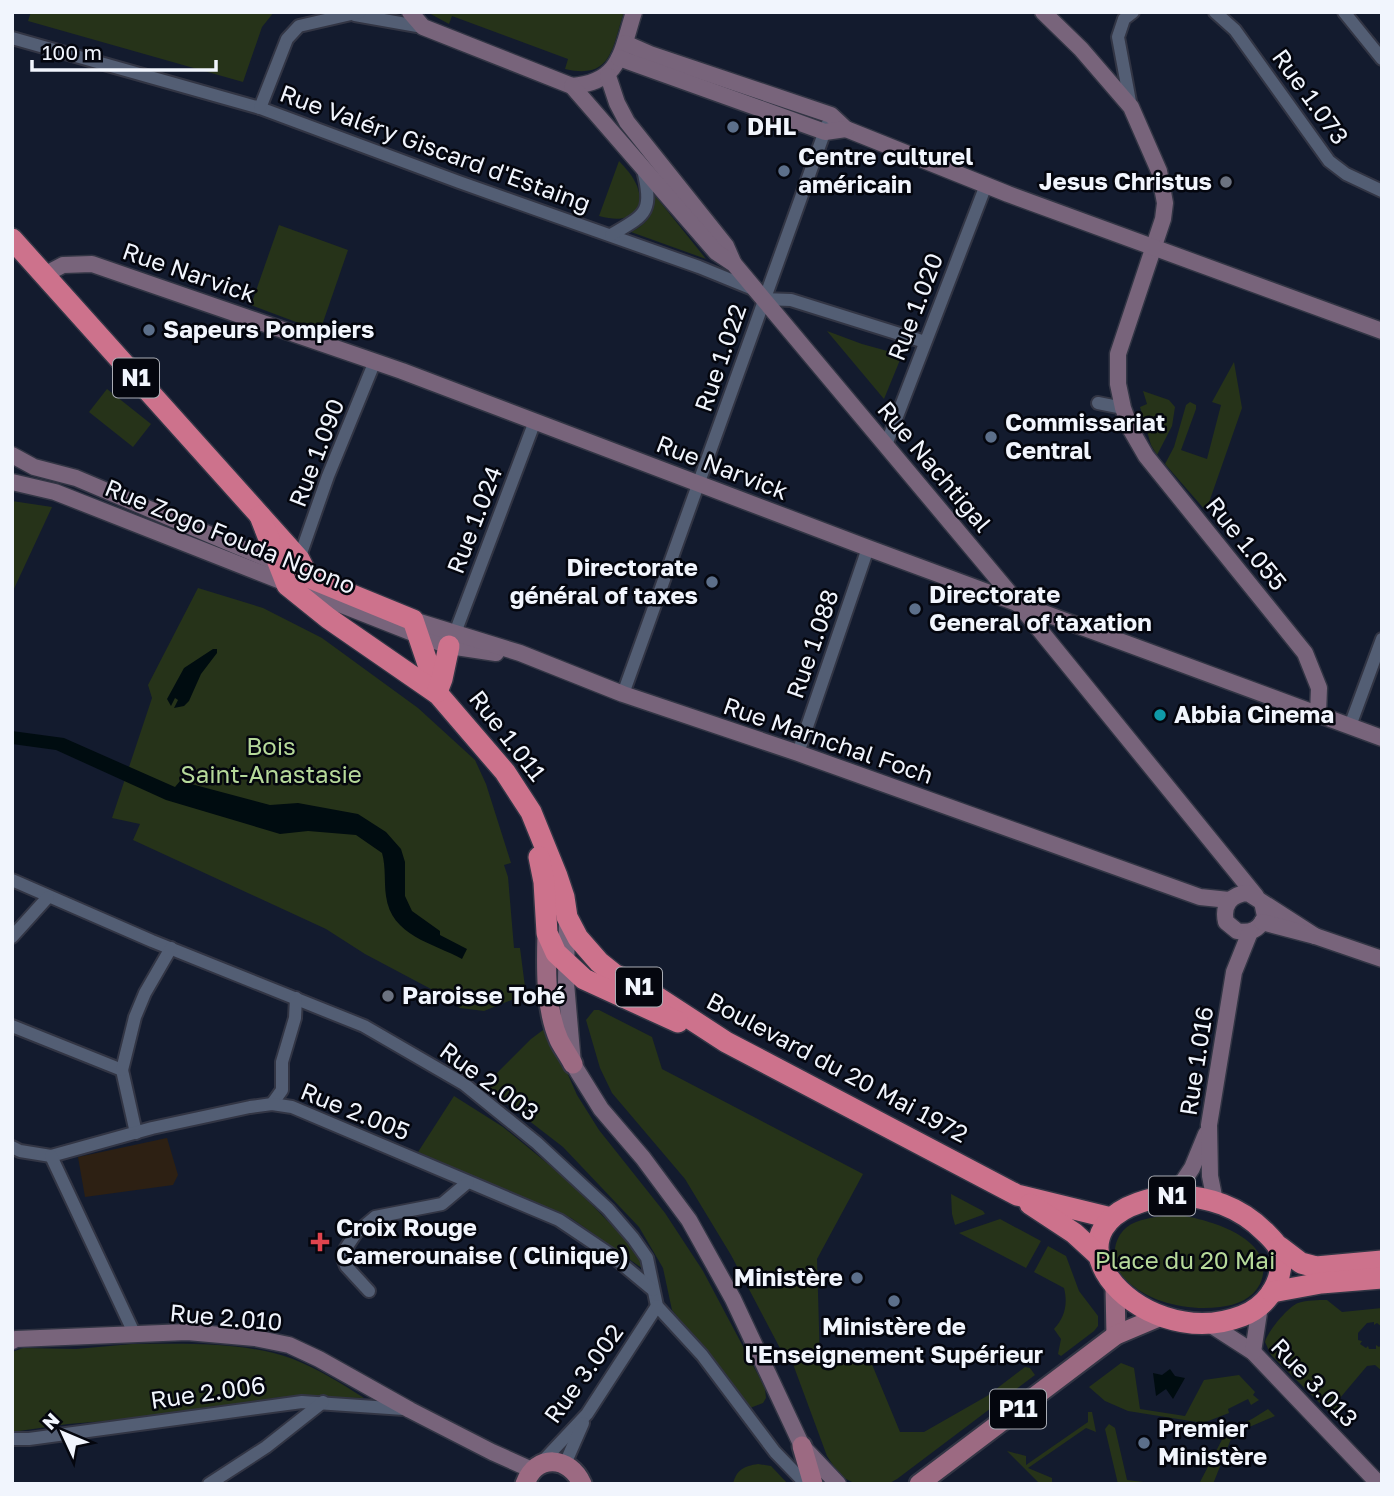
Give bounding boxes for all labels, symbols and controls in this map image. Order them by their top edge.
scale bar [32,28,215,72]
text: 100 m [42,39,102,65]
street label: Rue 1.073 [1267,43,1355,149]
street label: Rue Valéry Giscard d'Estaing [276,78,595,217]
place label: DHL [747,111,796,140]
marker: DHL [725,119,741,135]
place label: Centre culturel américain [798,141,973,198]
marker: Centre culturel américain [776,163,792,179]
place label: Jesus Christus [1039,166,1212,195]
marker: Jesus Christus [1218,174,1234,190]
street label: Rue Narvick [119,235,260,308]
street label: Rue 1.020 [881,249,948,364]
street label: Rue 1.022 [688,300,751,415]
place label: Sapeurs Pompiers [163,314,375,343]
marker: Sapeurs Pompiers [141,322,157,338]
road number: N1 [113,358,159,398]
street label: Rue 1.090 [282,394,349,511]
street label: Rue Nachtigal [872,395,998,537]
place label: Commissariat Central [1005,407,1165,464]
street label: Rue Narvick [653,428,792,505]
marker: Commissariat Central [983,429,999,445]
street label: Rue 1.024 [440,462,507,577]
street label: Rue Zogo Fouda Ngono [101,472,360,599]
street label: Rue 1.055 [1201,490,1294,596]
place label: Directorate général of taxes [510,552,698,609]
marker: Directorate général of taxes [704,574,720,590]
place label: Directorate General of taxation [929,579,1152,636]
street label: Rue 1.088 [779,585,844,702]
marker: Directorate General of taxation [907,601,923,617]
street label: Rue 1.011 [464,684,553,786]
street label: Rue Marnchal Foch [720,690,937,789]
place label: Abbia Cinema [1174,699,1334,728]
marker: Abbia Cinema [1152,707,1168,723]
park label: Bois Saint-Anastasie [180,731,362,788]
road number: N1 [616,968,662,1006]
place label: Paroisse Tohé [402,980,565,1009]
street label: Boulevard du 20 Mai 1972 [702,985,973,1148]
marker: Paroisse Tohé [380,988,396,1004]
street label: Rue 1.016 [1173,1004,1218,1117]
street label: Rue 2.003 [435,1035,545,1126]
street label: Rue 2.005 [297,1076,414,1146]
road number: N1 [1149,1176,1195,1216]
place label: Croix Rouge Camerounaise ( Clinique) [336,1212,629,1269]
marker: Croix Rouge Camerounaise ( Clinique) [310,1232,330,1252]
park label: Place du 20 Mai [1095,1245,1275,1274]
place label: Ministère [734,1262,843,1291]
marker: Ministère [849,1270,865,1286]
marker: Ministère de l'Enseignement Supérieur [886,1293,902,1309]
street label: Rue 2.010 [169,1297,284,1336]
place label: Ministère de l'Enseignement Supérieur [745,1311,1043,1368]
street label: Rue 3.002 [537,1318,628,1428]
street label: Rue 3.013 [1266,1332,1364,1432]
street label: Rue 2.006 [148,1369,267,1414]
road number: P11 [990,1390,1046,1428]
north arrow [28,1398,98,1468]
text: N [37,1408,64,1434]
place label: Premier Ministère [1158,1413,1267,1470]
marker: Premier Ministère [1136,1435,1152,1451]

